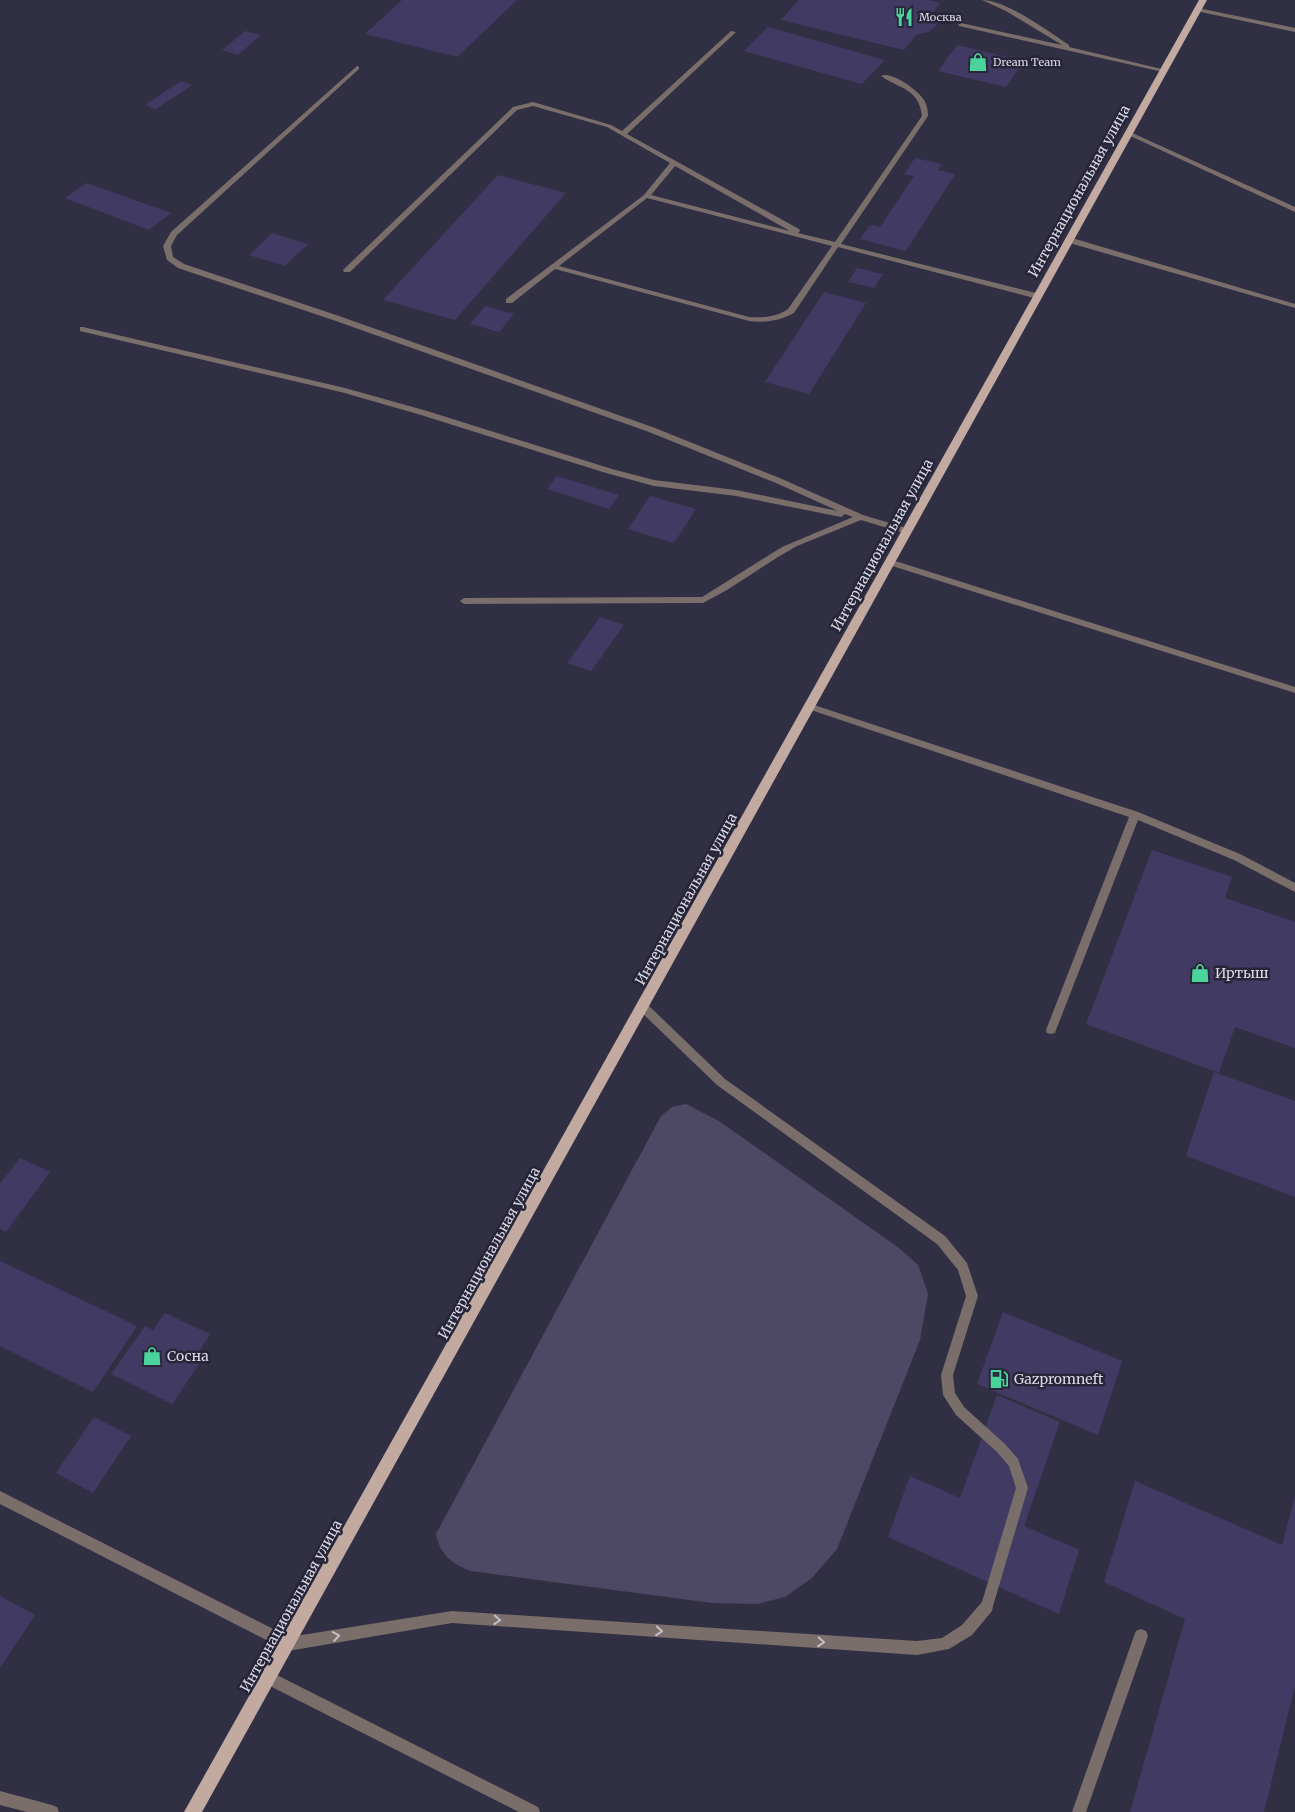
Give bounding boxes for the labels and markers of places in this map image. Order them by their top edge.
restaurant icon: Москва [893,6,915,28]
place label: Москва [919,10,962,24]
shop icon: Dream Team [967,51,989,73]
place label: Dream Team [993,55,1061,69]
shop icon: Иртыш [1189,962,1211,984]
place label: Иртыш [1215,964,1269,982]
shop icon: Сосна [141,1345,163,1367]
place label: Сосна [167,1347,209,1365]
fuel station icon: Gazpromneft [988,1368,1010,1390]
place label: Gazpromneft [1014,1370,1104,1388]

